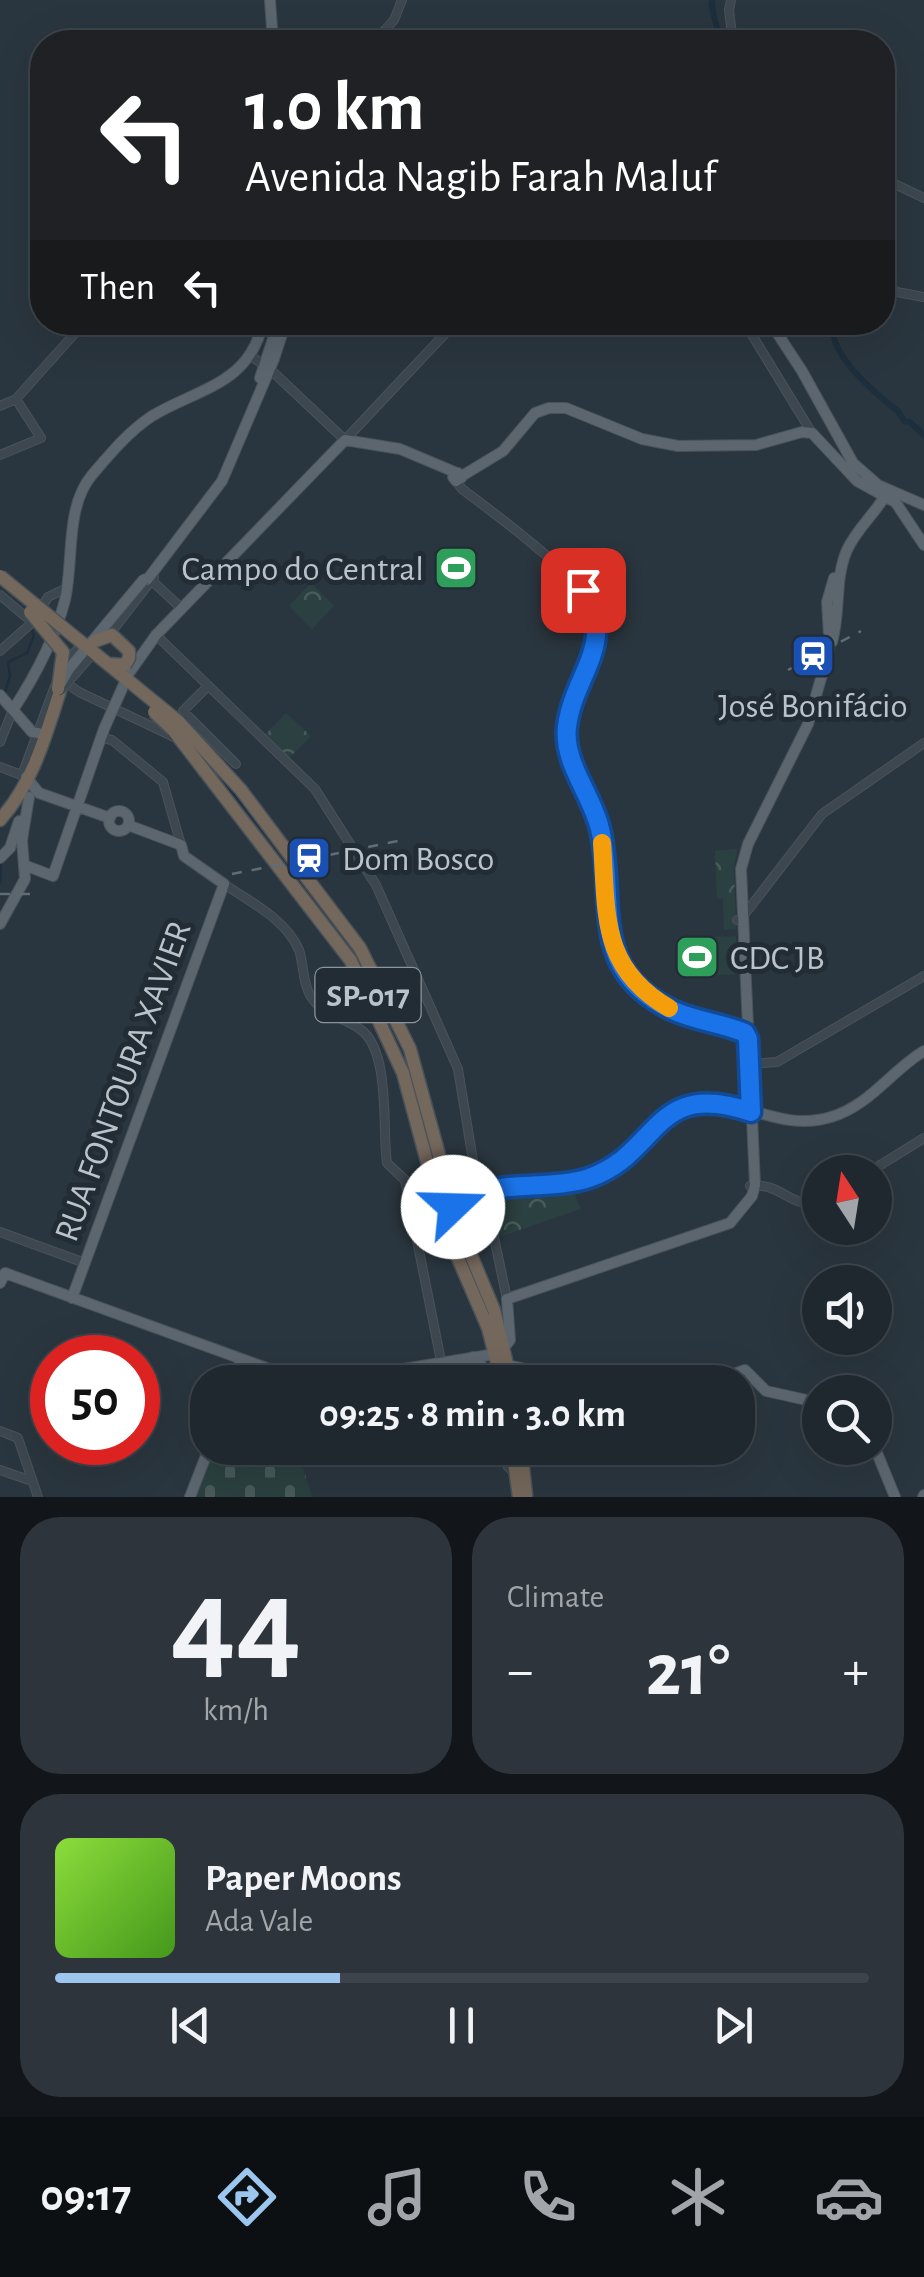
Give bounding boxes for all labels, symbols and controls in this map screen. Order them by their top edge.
icon: left [80,70,210,200]
text: 1.0 km [245,73,424,143]
text: Avenida Nagib Farah Maluf [245,155,716,200]
icon: left [175,260,230,315]
text: Then [80,269,155,307]
sports icon: Campo do Central [433,545,479,591]
pin [541,548,626,633]
place label: Campo do Central [181,552,424,587]
icon: arrive [556,563,611,618]
station icon: José Bonifácio [790,633,836,679]
place label: José Bonifácio [718,689,908,724]
station icon: Dom Bosco [286,835,332,881]
place label: Dom Bosco [342,842,494,877]
street label: RUA FONTOURA XAVIER [49,917,198,1246]
sports icon: CDC JB [674,934,720,980]
place label: CDC JB [730,941,824,976]
road number: SP-017 [316,968,420,1022]
position arrow [401,1155,505,1259]
north arrow [802,1155,892,1245]
map controls [802,1155,892,1465]
button: sound [802,1265,892,1355]
speed limit sign: 50 [30,1335,160,1465]
button: search [802,1375,892,1465]
text: 09:25 · 8 min · 3.0 km [319,1396,626,1434]
text: 44 [171,1561,301,1691]
text: Climate [507,1581,604,1613]
text: 21° [646,1634,730,1709]
text: − [507,1644,533,1699]
text: + [843,1644,869,1699]
text: km/h [203,1694,269,1726]
text: Paper Moons [205,1860,402,1898]
text: Ada Vale [205,1905,313,1937]
icon: previous [163,1998,218,2053]
icon: pause [434,1998,489,2053]
icon: next [706,1998,761,2053]
icon: directions [212,2162,282,2232]
icon: music [362,2162,432,2232]
icon: phone [513,2162,583,2232]
icon: climate [663,2162,733,2232]
icon: car [814,2162,884,2232]
text: 09:17 [40,2174,131,2219]

